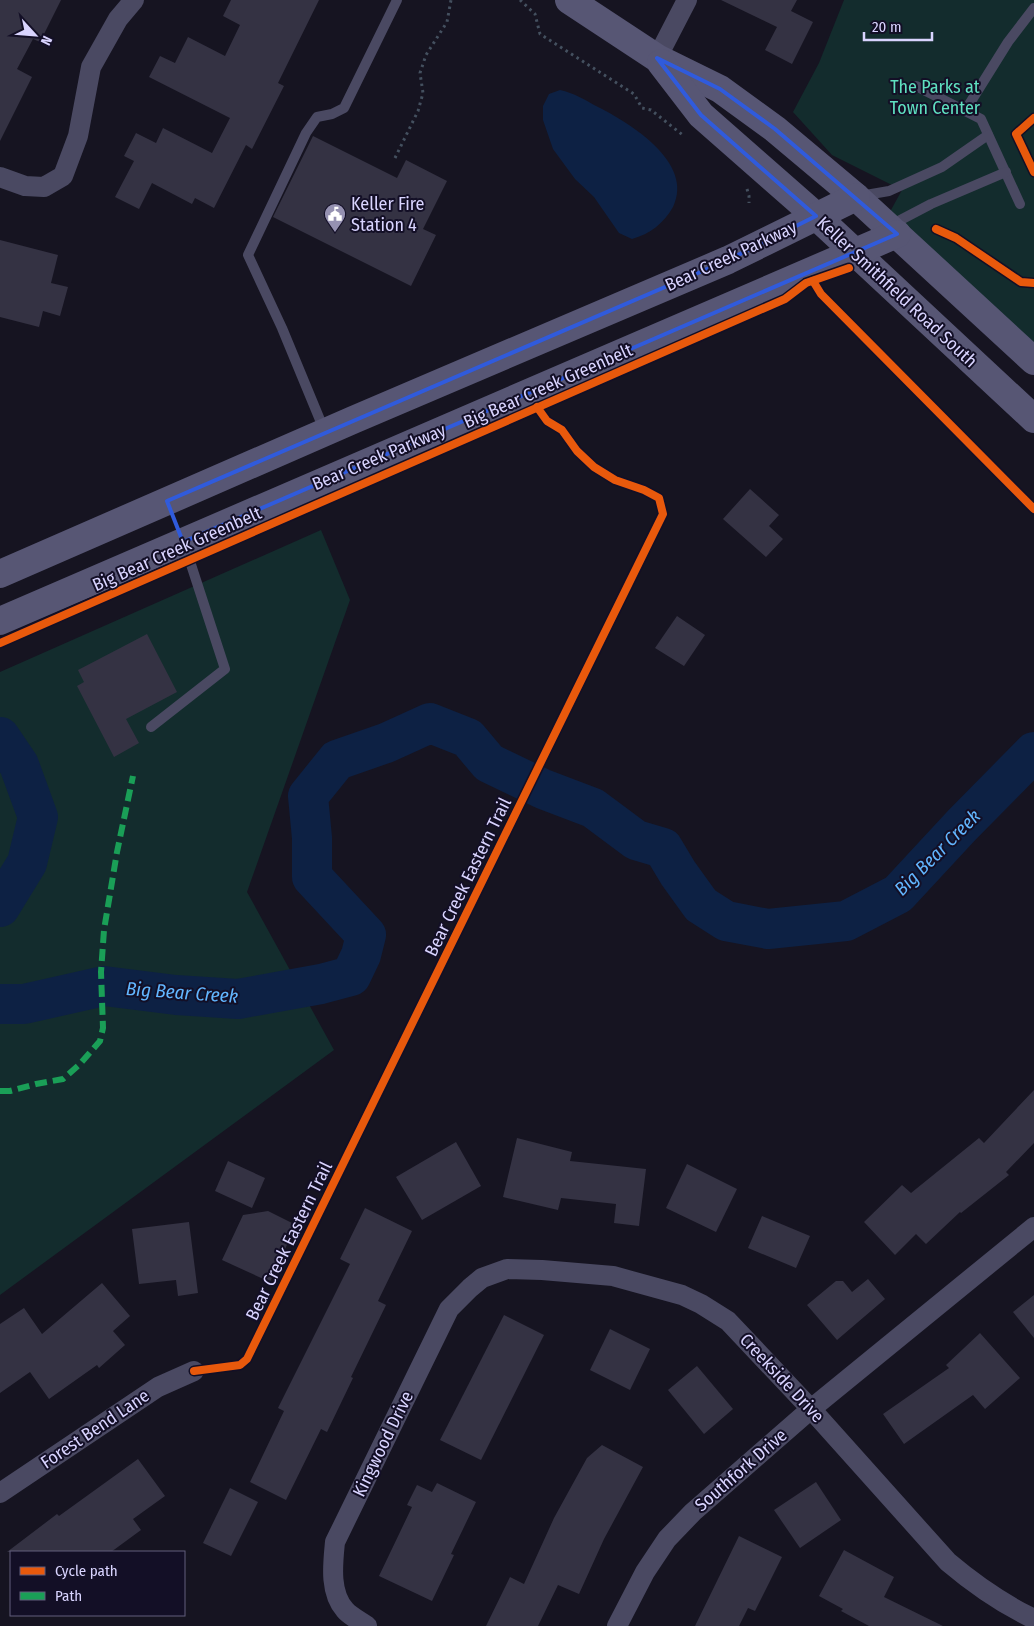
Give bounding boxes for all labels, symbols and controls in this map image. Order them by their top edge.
north arrow [10,10,60,60]
scale bar [864,10,932,42]
text: 20 m [872,18,902,36]
text: N [37,33,56,48]
park label: The Parks at Town Center [890,76,981,119]
place label: Keller Fire Station 4 [351,193,425,236]
public building icon: Keller Fire Station 4 [323,202,347,233]
street label: Keller Smithfield Road South [812,212,982,372]
street label: Bear Creek Parkway [662,216,800,296]
street label: Big Bear Creek Greenbelt [460,339,636,433]
street label: Bear Creek Parkway [309,419,449,495]
street label: Big Bear Creek Greenbelt [89,502,265,596]
street label: Bear Creek Eastern Trail [420,794,516,960]
water label: Big Bear Creek [889,804,985,900]
water label: Big Bear Creek [125,977,239,1008]
street label: Bear Creek Eastern Trail [241,1158,337,1324]
street label: Creekside Drive [735,1329,829,1427]
street label: Forest Bend Lane [36,1384,154,1473]
street label: Kingwood Drive [348,1388,418,1500]
street label: Southfork Drive [690,1424,792,1516]
legend [10,1551,185,1616]
text: Cycle path [55,1562,118,1580]
text: Path [55,1587,82,1605]

